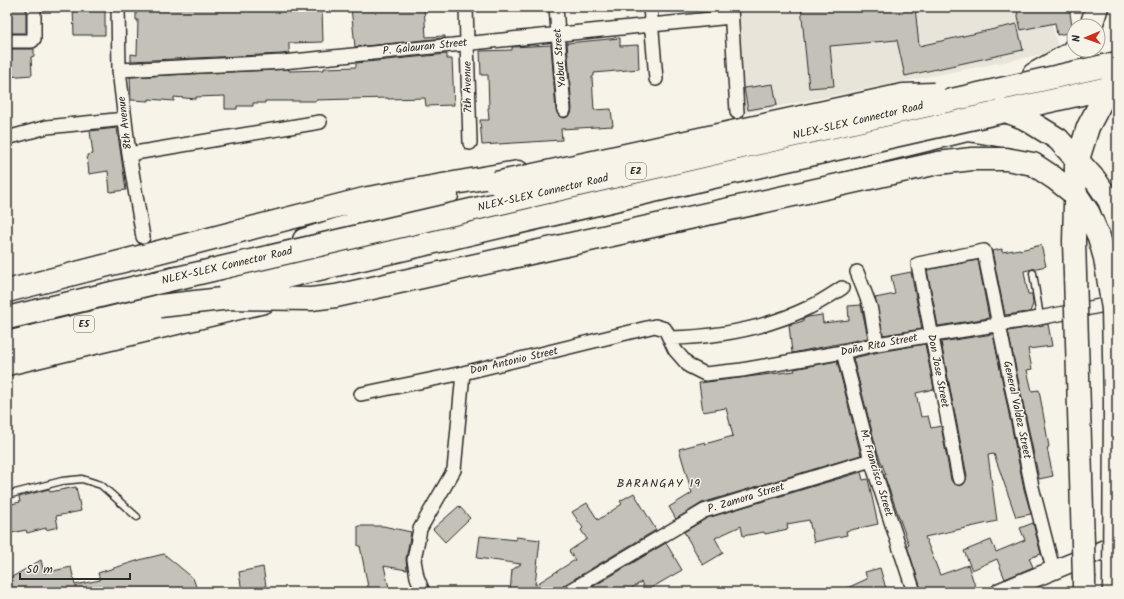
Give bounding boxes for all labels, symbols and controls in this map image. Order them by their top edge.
north arrow [1066,18,1106,58]
street label: Yabut Street [548,27,572,88]
street label: P. Galauran Street [382,34,469,60]
text: N [1068,34,1086,42]
street label: 7th Avenue [459,61,477,113]
street label: 8th Avenue [113,95,137,151]
street label: NLEX-SLEX Connector Road [791,97,926,145]
road number: E2 [626,163,646,179]
street label: NLEX-SLEX Connector Road [476,169,611,217]
street label: NLEX-SLEX Connector Road [160,242,295,290]
road number: E5 [74,316,94,332]
street label: Doña Rita Street [839,329,920,361]
street label: Don Jose Street [922,333,954,410]
street label: Don Antonio Street [468,342,561,380]
street label: General Valdez Street [998,359,1036,461]
street label: M. Francisco Street [854,427,898,520]
district label: BARANGAY 19 [617,474,701,493]
street label: P. Zamora Street [705,478,787,518]
scale bar [20,555,130,581]
text: 50 m [26,560,53,579]

